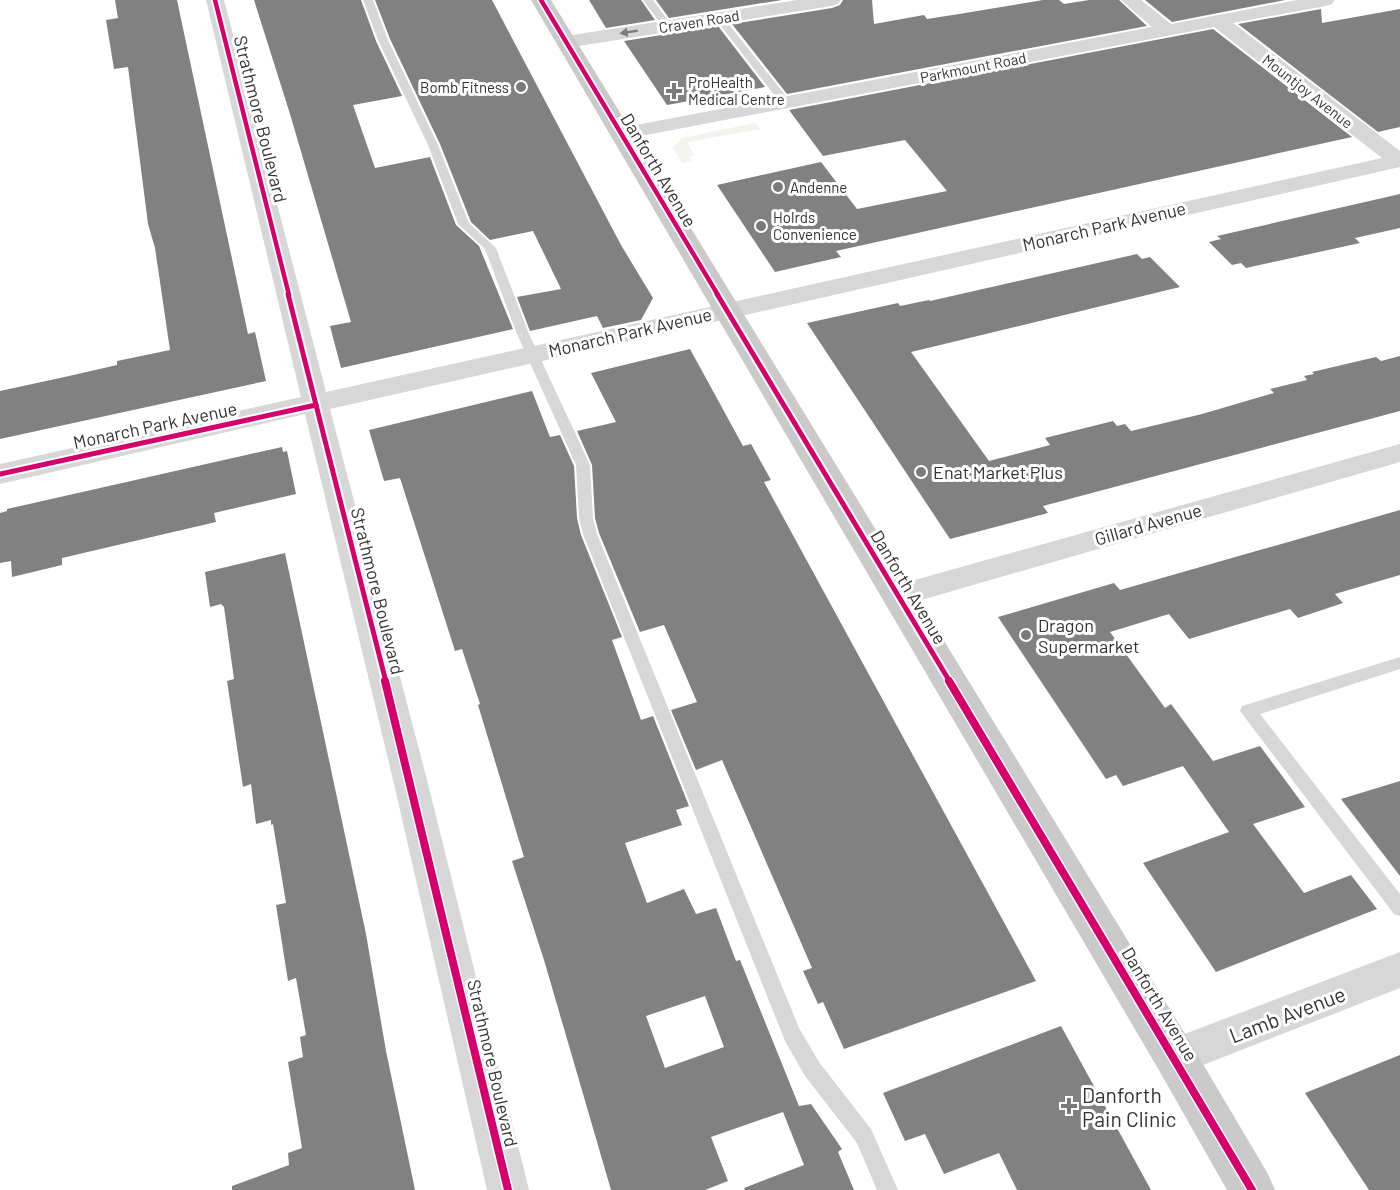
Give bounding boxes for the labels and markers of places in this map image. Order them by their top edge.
place label: ProHealth Medical Centre [688,73,785,108]
place label: Bomb Fitness [420,78,509,96]
marker: Bomb Fitness [514,80,528,94]
marker: ProHealth Medical Centre [665,82,683,100]
place label: Andenne [790,178,847,196]
marker: Andenne [771,180,785,194]
place label: Holrds Convenience [773,208,857,243]
marker: Holrds Convenience [754,219,768,233]
place label: Enat Market Plus [933,461,1063,483]
marker: Enat Market Plus [914,465,928,479]
place label: Dragon Supermarket [1038,614,1139,657]
marker: Dragon Supermarket [1019,628,1033,642]
place label: Danforth Pain Clinic [1082,1082,1177,1131]
marker: Danforth Pain Clinic [1060,1097,1078,1115]

